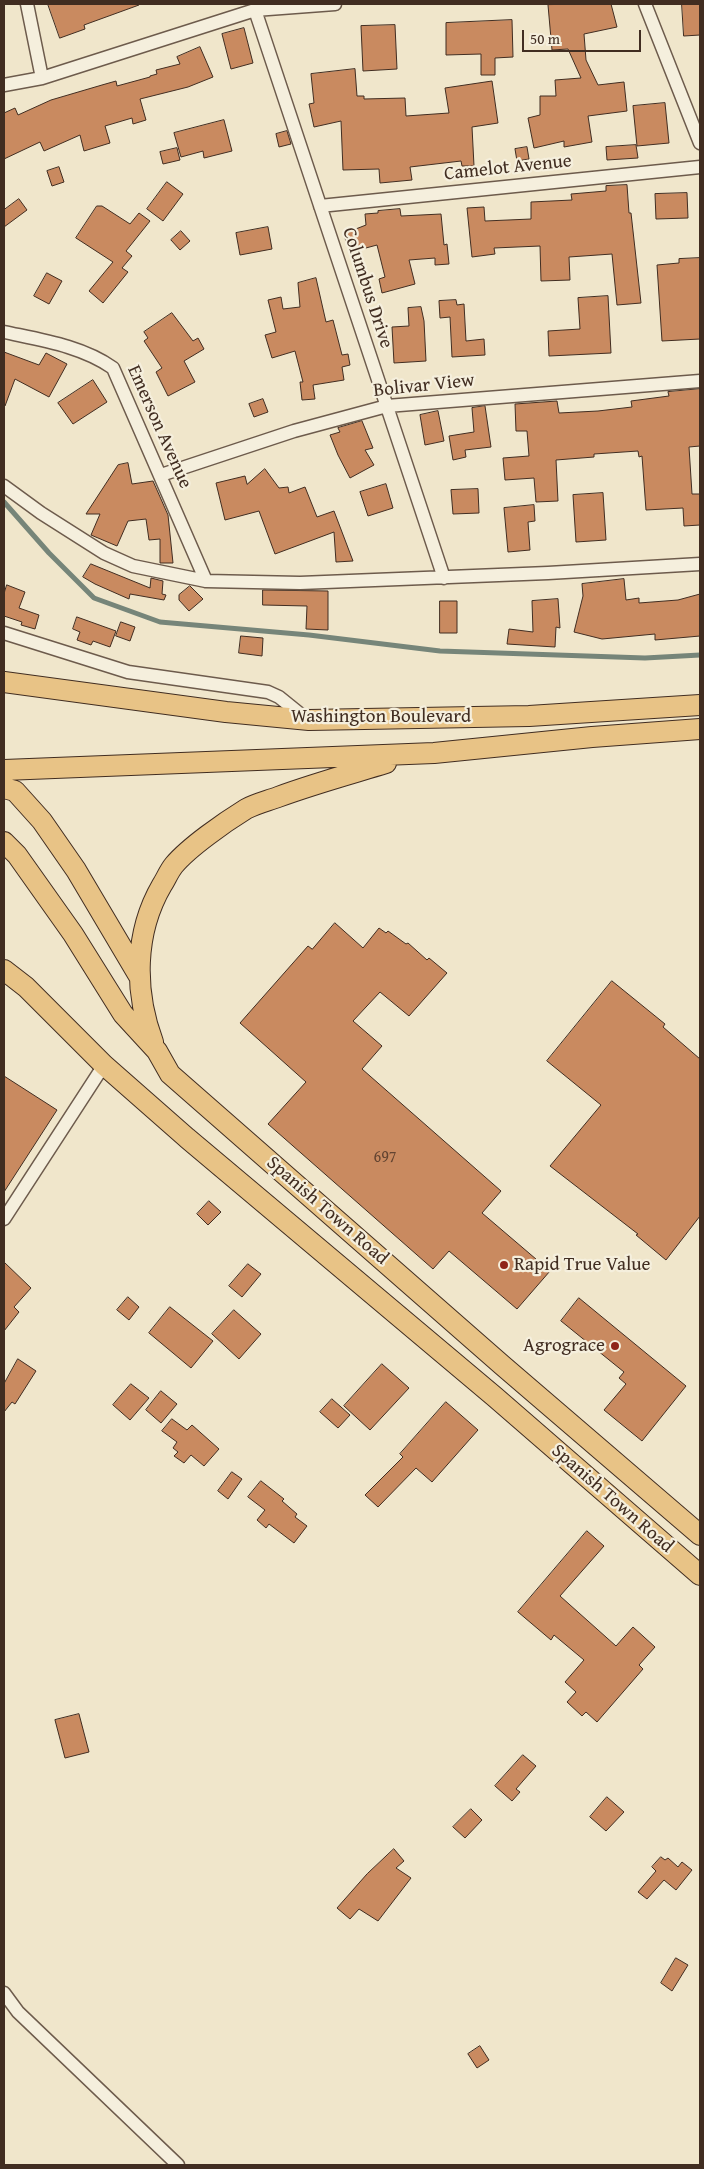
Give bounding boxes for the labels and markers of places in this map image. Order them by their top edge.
place label: Rapid True Value [514,1254,651,1276]
marker: Rapid True Value [498,1259,510,1271]
place label: Agrograce [523,1335,605,1357]
marker: Agrograce [609,1340,621,1352]

